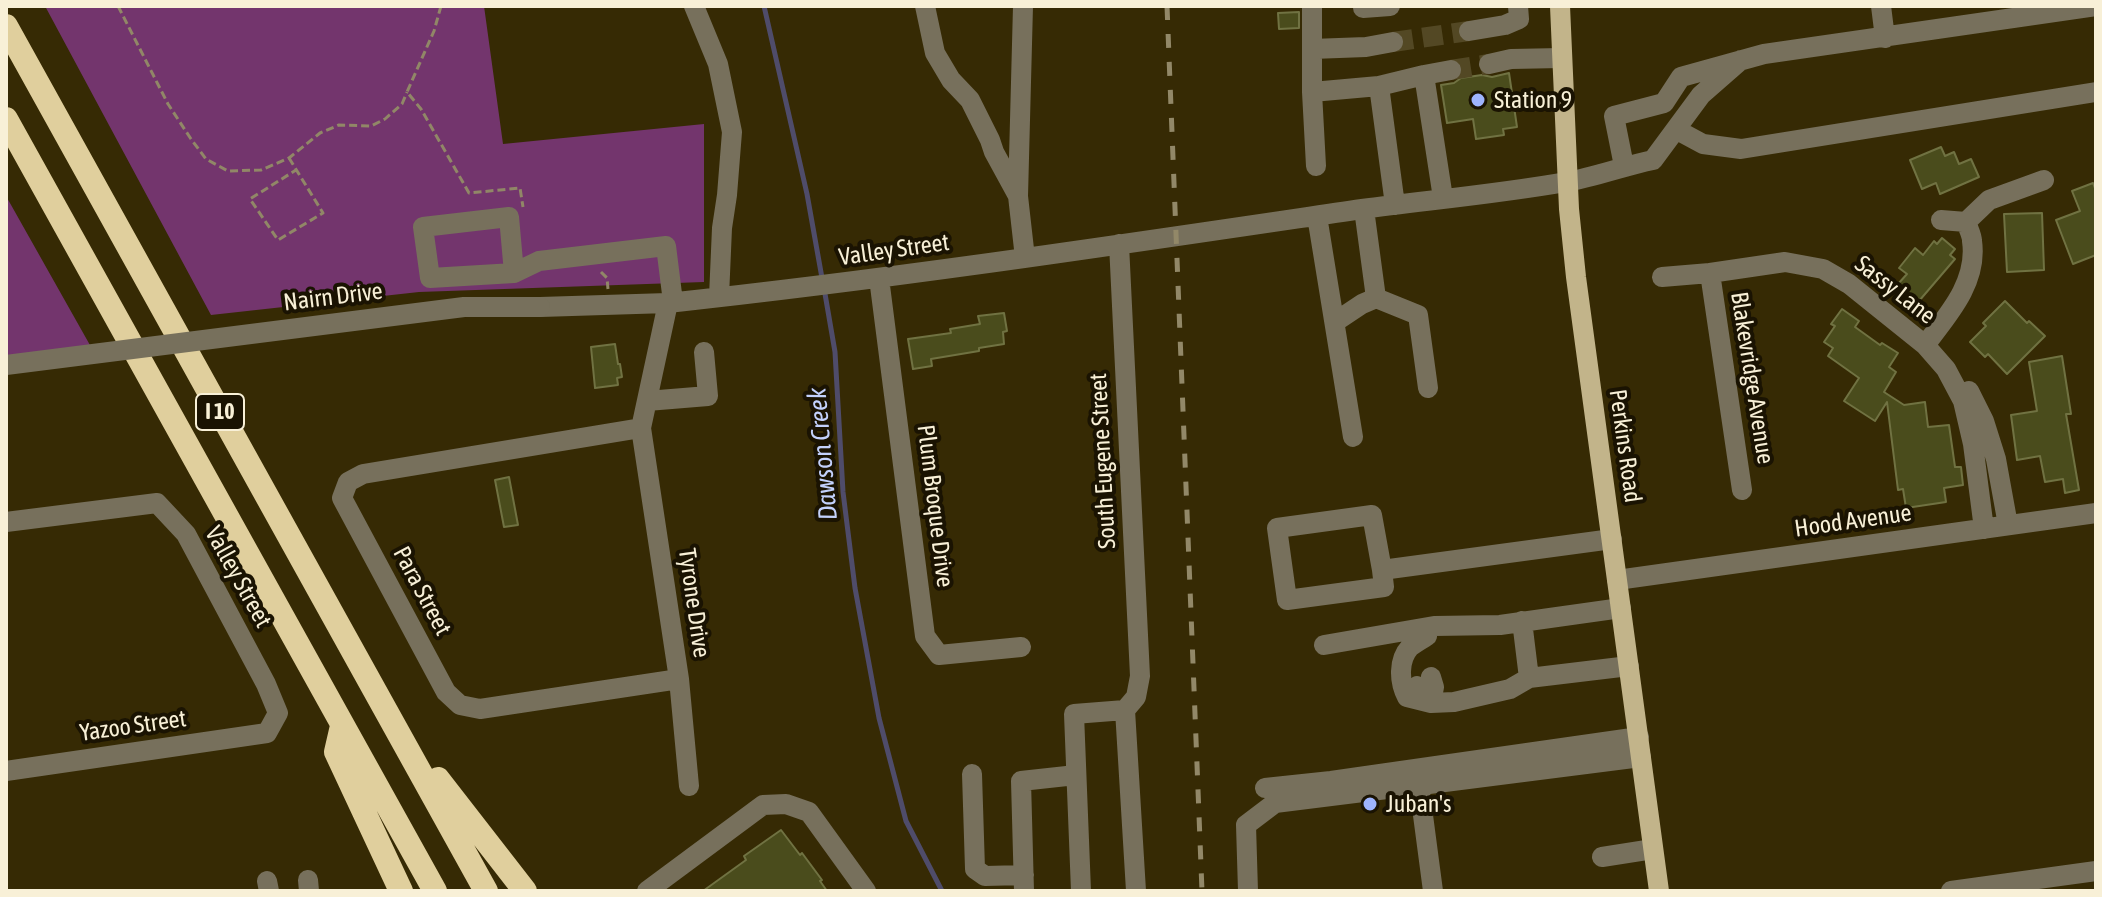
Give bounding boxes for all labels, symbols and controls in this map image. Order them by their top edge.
place label: Station 9 [1494,86,1572,114]
marker: Station 9 [1469,91,1487,109]
street label: Valley Street [837,228,951,272]
street label: Sassy Lane [1849,250,1941,330]
street label: Nairn Drive [282,277,384,317]
street label: Blakevridge Avenue [1724,290,1780,466]
street label: South Eugene Street [1084,372,1122,550]
water label: Dawson Creek [802,386,844,522]
street label: Perkins Road [1603,388,1647,504]
road number: I 10 [196,394,244,430]
street label: Plum Broque Drive [911,423,959,589]
street label: Hood Avenue [1793,499,1913,543]
street label: Valley Street [198,521,278,633]
street label: Para Street [387,542,457,640]
street label: Tyrone Drive [672,546,716,660]
street label: Yazoo Street [78,704,188,748]
place label: Juban's [1386,790,1451,818]
marker: Juban's [1361,795,1379,813]

